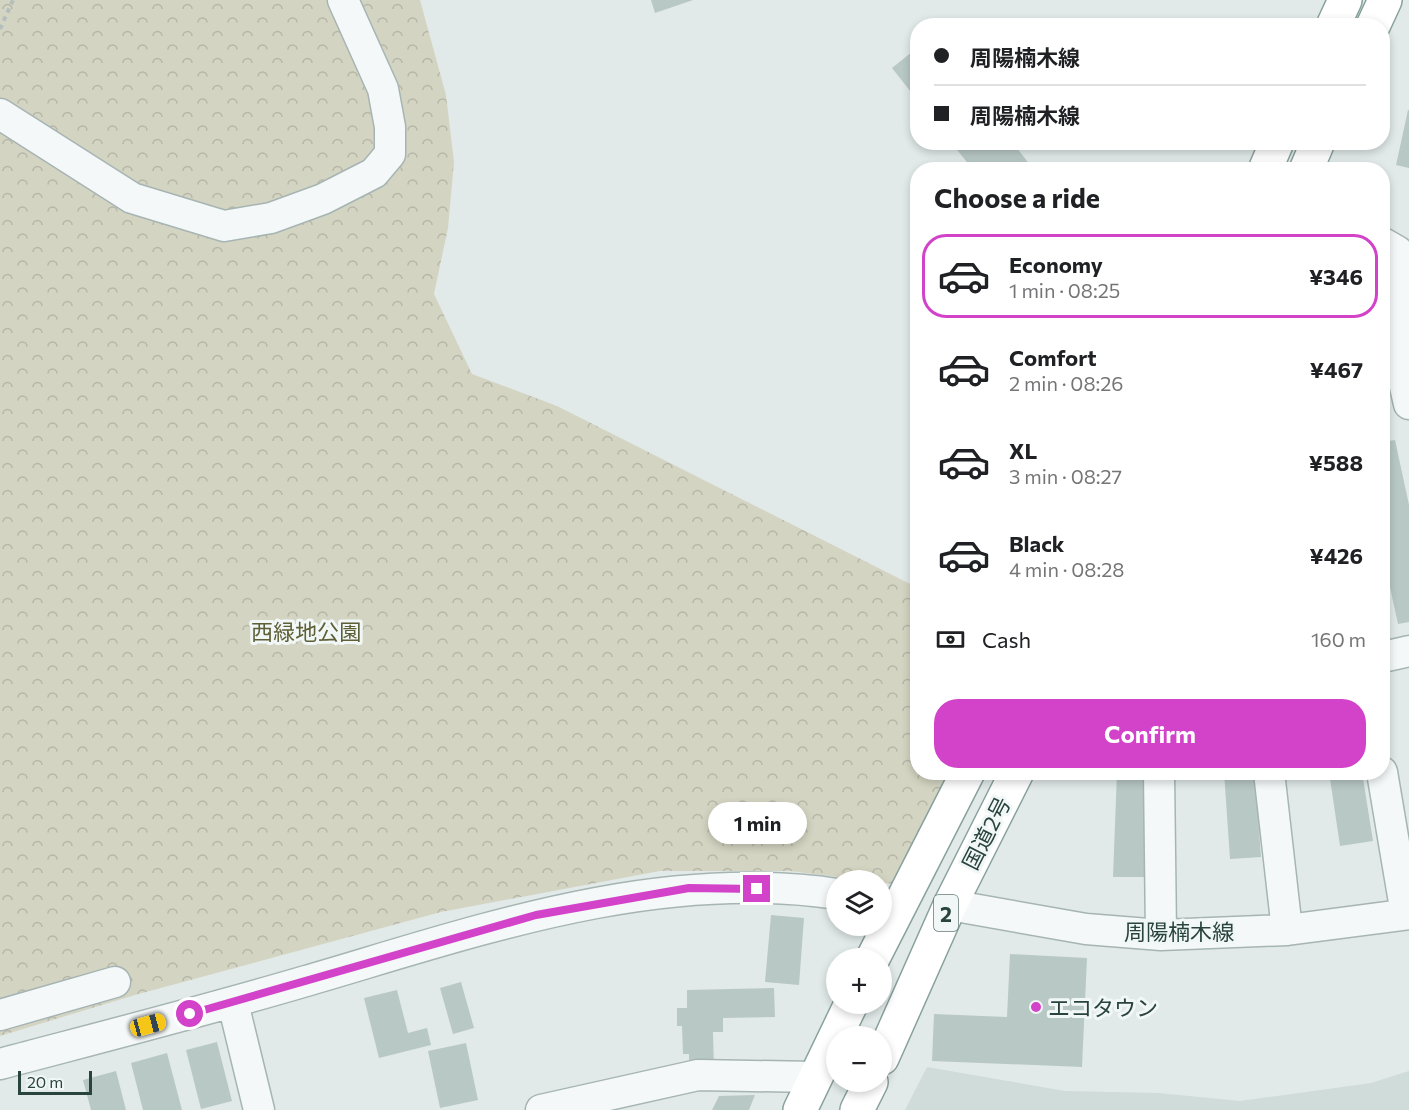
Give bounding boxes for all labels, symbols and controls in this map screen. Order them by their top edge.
text: 周陽楠木線 [970,44,1080,71]
text: 周陽楠木線 [970,102,1080,129]
text: Choose a ride [934,181,1100,214]
icon: car [937,249,991,303]
text: Economy [1009,251,1103,278]
text: ¥346 [1309,263,1363,290]
text: 1 min · 08:25 [1009,278,1120,302]
icon: car [937,342,991,396]
text: Comfort [1009,344,1097,371]
text: ¥467 [1310,356,1363,383]
text: 2 min · 08:26 [1009,371,1123,395]
icon: car [937,435,991,489]
text: XL [1009,437,1037,464]
text: ¥588 [1309,449,1363,476]
text: 3 min · 08:27 [1009,464,1122,488]
icon: car [937,528,991,582]
text: Black [1009,530,1064,557]
text: ¥426 [1309,542,1363,569]
text: 4 min · 08:28 [1009,557,1124,581]
park label: 西緑地公園 [251,618,361,645]
icon: cash [934,623,967,656]
text: Cash [982,626,1031,653]
text: 160 m [1311,627,1366,651]
button: Confirm [934,699,1366,768]
street label: 国道2号 [956,792,1016,874]
callout: 1 min [708,802,807,844]
text: 1 min [734,811,781,835]
map controls [826,870,892,1092]
button: layers [826,870,892,936]
route end [743,875,770,902]
road number: 2 [934,895,958,931]
street label: 周陽楠木線 [1124,918,1234,945]
button: + [826,948,892,1014]
place label: エコタウン [1048,994,1158,1021]
route start [176,1000,203,1027]
marker: エコタウン [1029,1000,1043,1014]
car [128,1012,168,1038]
button: − [826,1026,892,1092]
scale bar [18,1068,92,1096]
text: 20 m [27,1072,63,1091]

